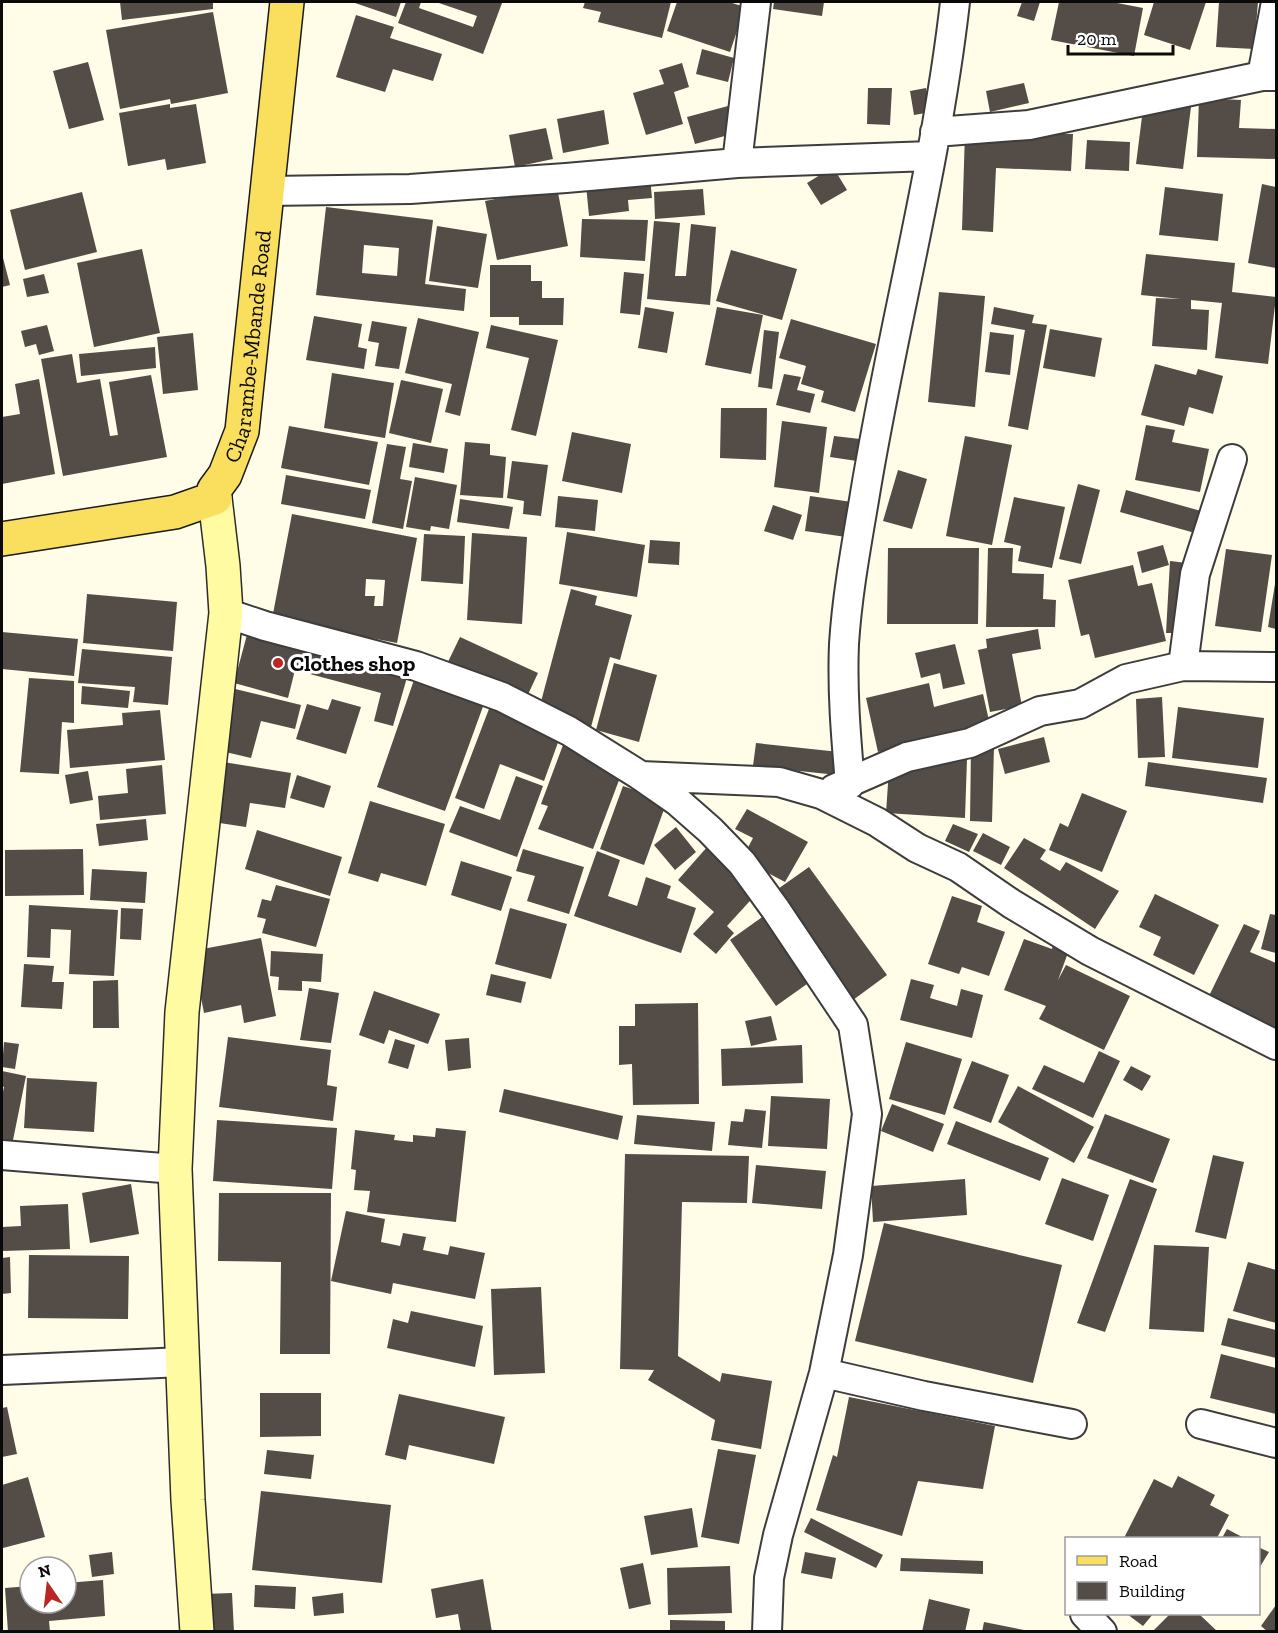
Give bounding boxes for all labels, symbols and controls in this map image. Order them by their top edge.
scale bar [1068,18,1173,56]
text: 20 m [1077,28,1117,50]
street label: Charambe-Mbande Road [218,229,277,466]
place label: Clothes shop [290,650,416,677]
marker: Clothes shop [271,656,285,670]
legend [1065,1537,1260,1615]
text: Road [1119,1550,1158,1572]
north arrow [18,1555,78,1615]
text: N [36,1560,53,1582]
text: Building [1119,1580,1185,1602]

